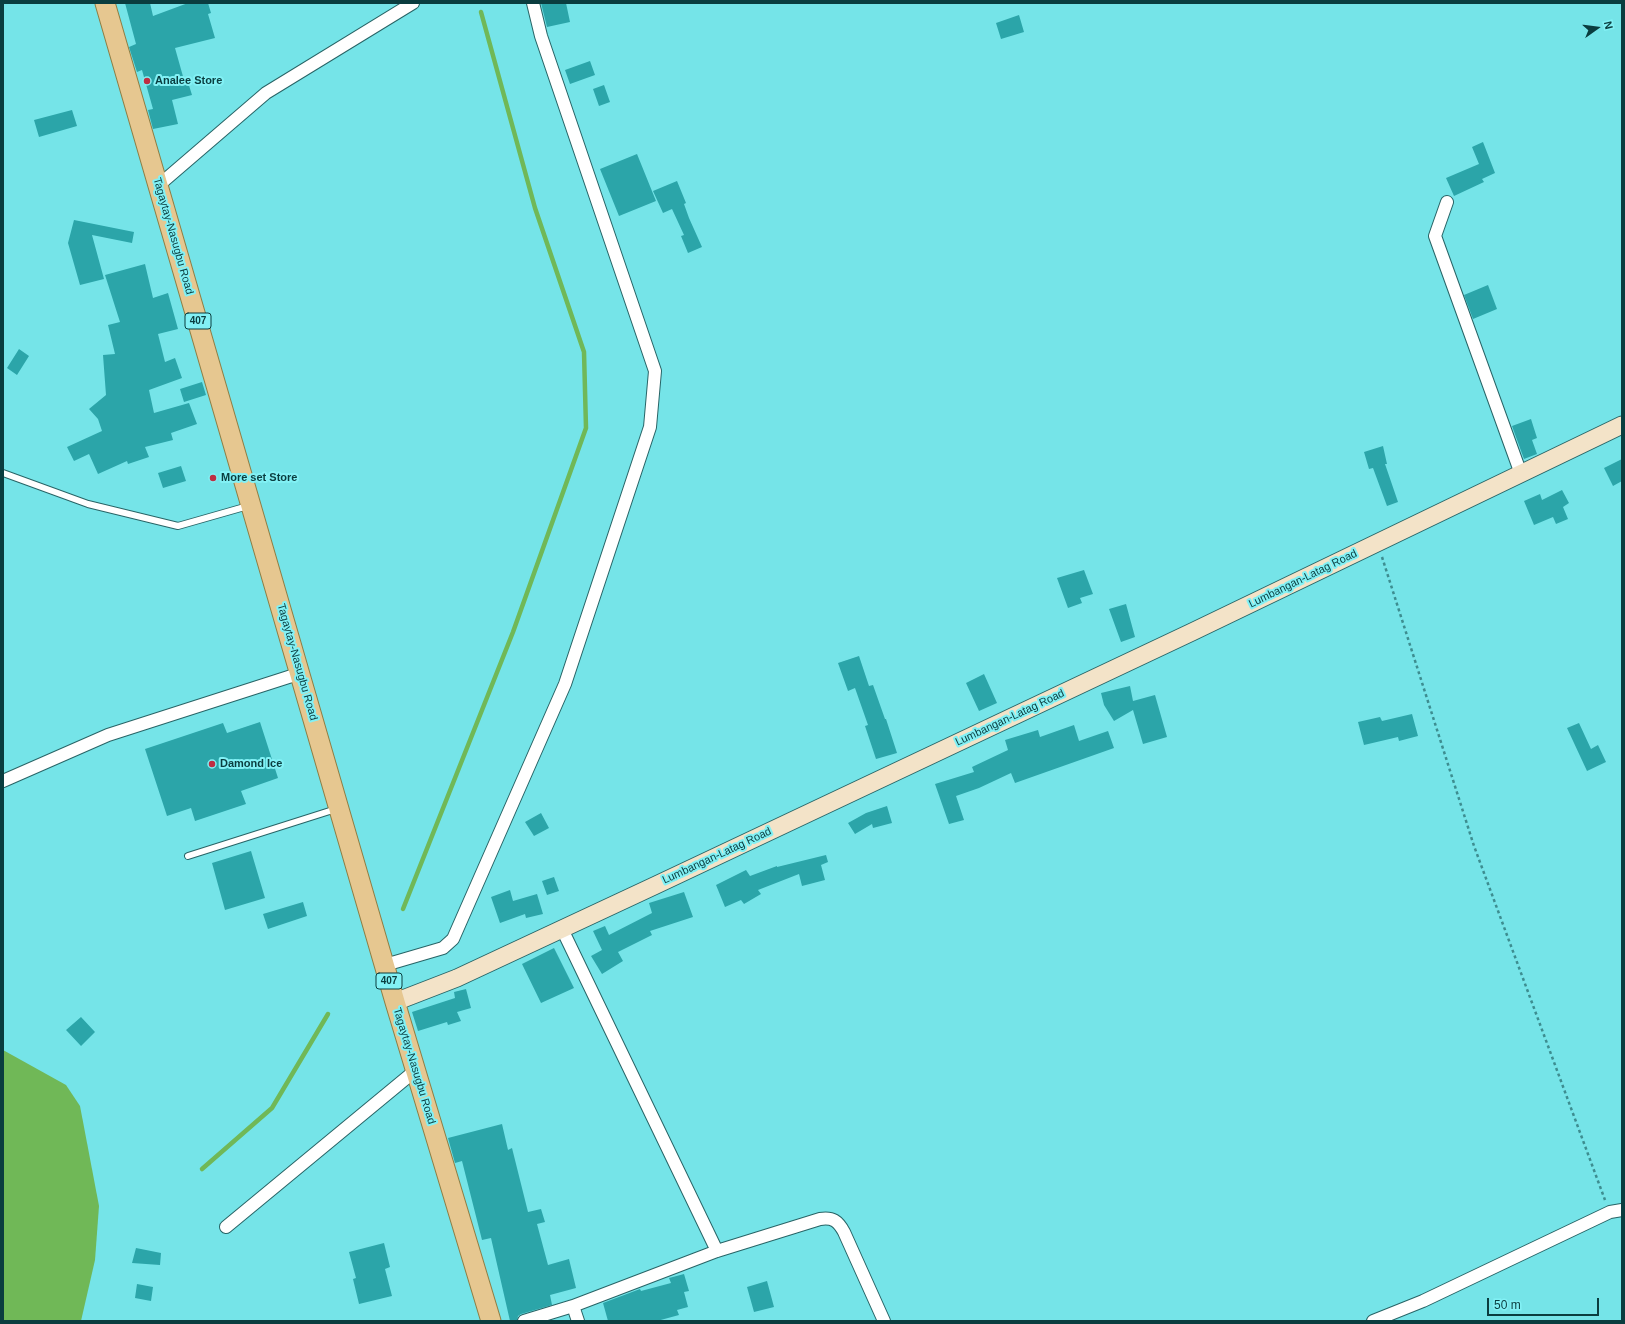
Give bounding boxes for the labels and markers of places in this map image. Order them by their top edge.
place label: Analee Store [155,74,222,88]
marker: Analee Store [142,76,152,86]
place label: More set Store [221,471,297,485]
marker: More set Store [208,473,218,483]
place label: Damond Ice [220,757,282,771]
marker: Damond Ice [207,759,217,769]

